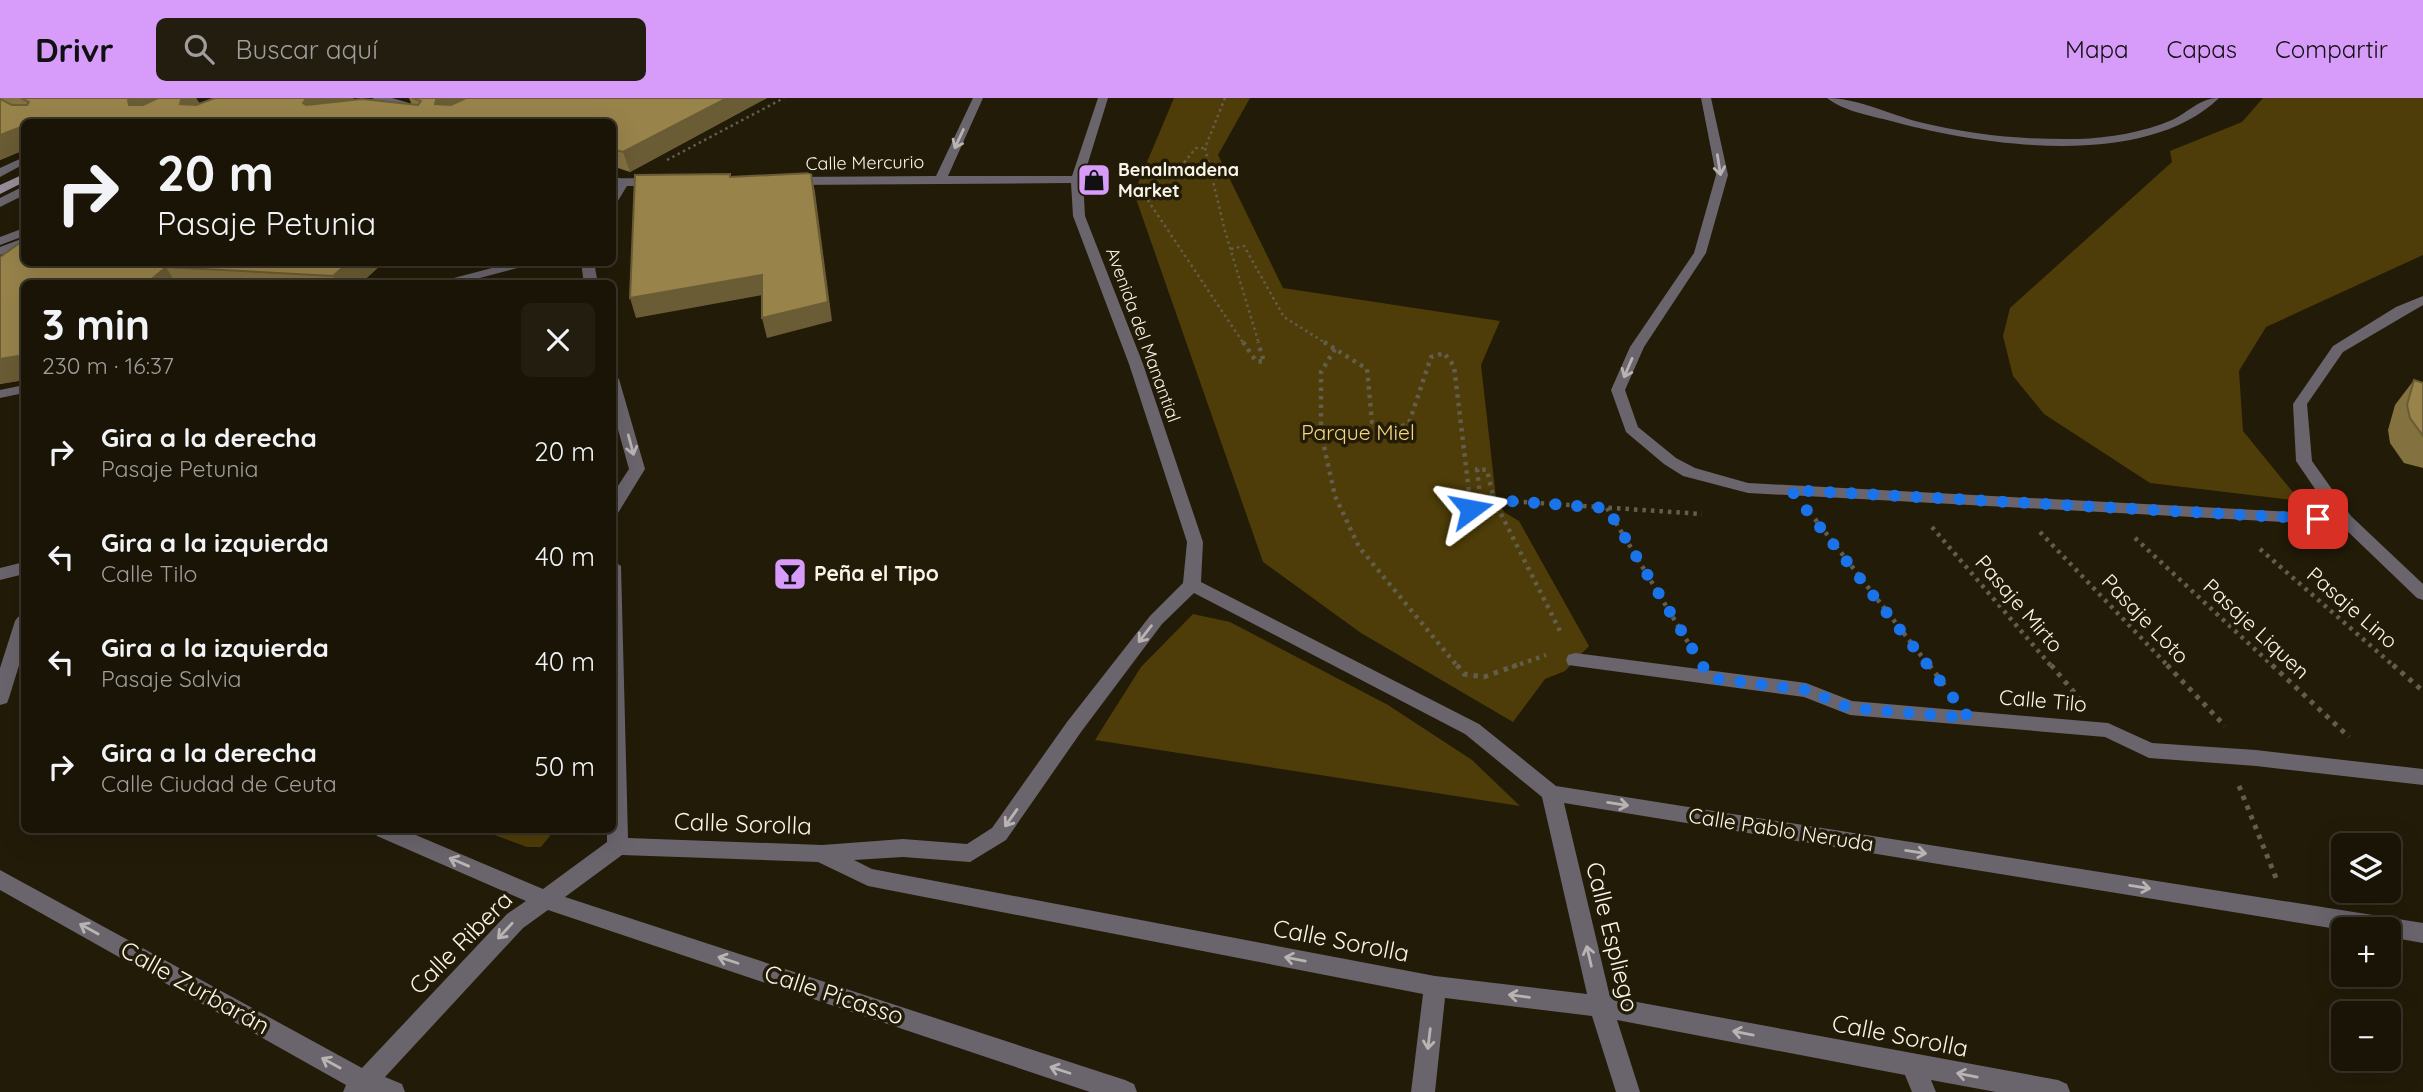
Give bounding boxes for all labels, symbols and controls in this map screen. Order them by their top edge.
search box [156,18,646,81]
text: Drivr [35,29,114,70]
icon: search [180,30,218,68]
text: Buscar aquí [236,33,378,66]
text: Mapa [2065,34,2129,64]
text: Capas [2167,34,2237,64]
text: Compartir [2275,34,2388,64]
one-way arrow [952,128,965,149]
text: 20 m [157,142,274,203]
icon: right [42,147,133,238]
street label: Calle Mercurio [805,150,925,175]
one-way arrow [1713,153,1726,176]
place label: Benalmadena Market [1118,158,1239,202]
shop icon: Benalmadena Market [1075,161,1113,199]
text: Pasaje Petunia [157,203,376,243]
street label: Avenida del Manantial [1101,244,1186,425]
text: 3 min [42,298,150,351]
button: close [521,303,595,377]
text: 230 m · 16:37 [42,351,174,380]
one-way arrow [1620,357,1633,378]
park label: Parque Miel [1301,419,1415,445]
text: Gira a la derecha [101,421,317,454]
icon: right [42,433,80,471]
one-way arrow [625,434,638,456]
text: 20 m [534,435,595,468]
text: Pasaje Petunia [101,454,258,483]
position arrow [1434,472,1508,546]
pin [2288,489,2348,549]
icon: arrive [2299,500,2337,538]
text: Gira a la izquierda [101,526,329,559]
icon: left [42,538,80,576]
text: 40 m [535,540,595,573]
street label: Pasaje Mirto [1970,549,2069,657]
bar icon: Peña el Tipo [771,555,809,593]
text: Calle Tilo [101,559,197,588]
place label: Peña el Tipo [814,560,939,586]
street label: Pasaje Lino [2302,561,2403,654]
street label: Pasaje Loto [2097,568,2195,669]
street label: Pasaje Liquen [2198,573,2315,684]
one-way arrow [1137,624,1152,643]
text: Gira a la izquierda [101,631,329,664]
icon: left [42,643,80,681]
text: 40 m [535,645,595,678]
text: Pasaje Salvia [101,664,242,693]
street label: Calle Tilo [1998,683,2088,717]
text: Gira a la derecha [101,736,317,769]
icon: right [42,748,80,786]
text: 50 m [535,750,595,783]
text: Calle Ciudad de Ceuta [101,769,337,798]
one-way arrow [1606,798,1629,811]
street label: Calle Pablo Neruda [1687,802,1876,856]
street label: Calle Sorolla [674,806,812,840]
one-way arrow [1004,808,1018,827]
map controls [2331,833,2401,1071]
button: layers [2331,833,2401,903]
one-way arrow [1904,845,1926,858]
one-way arrow [449,855,470,868]
street label: Calle Espliego [1580,859,1646,1015]
one-way arrow [2128,881,2151,894]
street label: Calle Ribera [402,884,518,1000]
street label: Calle Sorolla [1271,912,1412,968]
button: + [2331,917,2401,987]
one-way arrow [80,922,100,936]
one-way arrow [497,922,513,940]
street label: Calle Zurbarán [116,934,275,1040]
one-way arrow [1582,945,1595,968]
one-way arrow [1284,951,1307,965]
one-way arrow [717,953,739,965]
street label: Calle Picasso [761,957,908,1031]
one-way arrow [1508,990,1531,1003]
button: − [2331,1001,2401,1071]
street label: Calle Sorolla [1830,1007,1971,1063]
one-way arrow [1732,1026,1755,1039]
one-way arrow [1422,1027,1435,1050]
one-way arrow [321,1056,342,1069]
one-way arrow [1049,1063,1071,1076]
one-way arrow [1956,1068,1979,1081]

